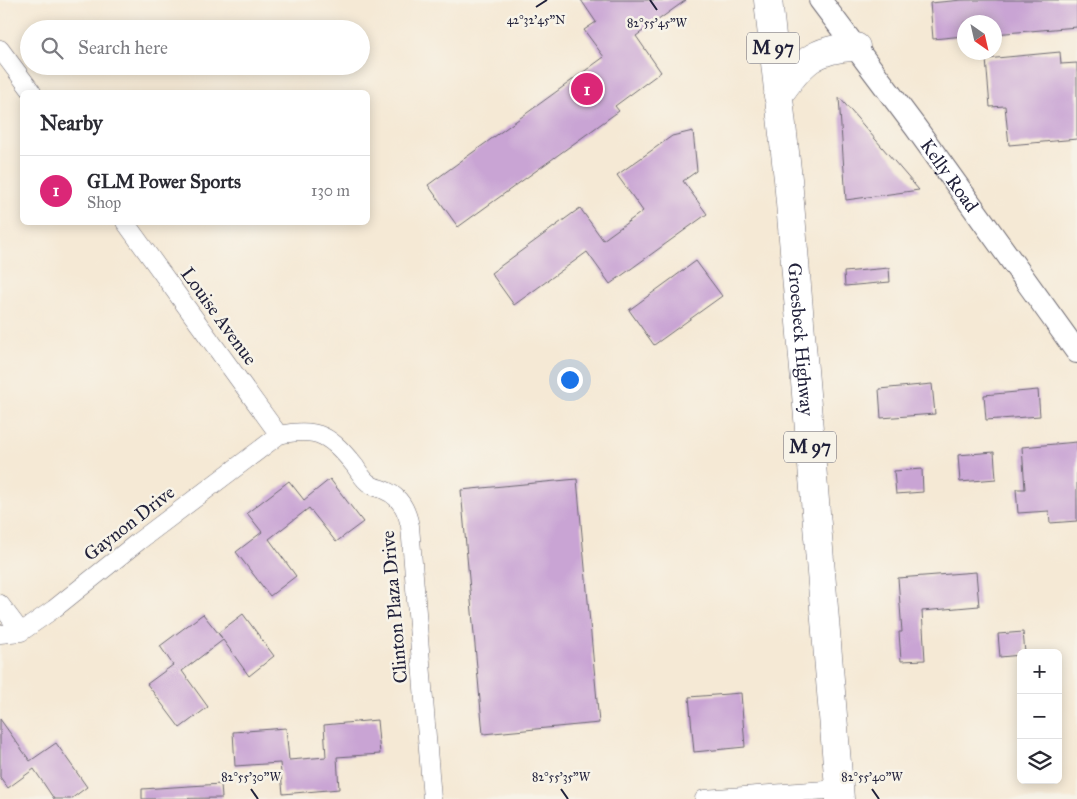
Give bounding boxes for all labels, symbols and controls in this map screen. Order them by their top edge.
text: 42°32'45"N [507,13,565,27]
north arrow [957,15,1002,60]
text: 82°55'45"W [627,16,688,30]
search box [20,20,370,75]
road number: M 97 [747,32,799,64]
icon: search [38,34,66,62]
text: Search here [78,36,168,59]
pin: 1 [571,70,603,108]
text: Nearby [40,110,103,136]
street label: Kelly Road [916,134,984,217]
text: GLM Power Sports [87,170,241,193]
text: 1 [53,181,59,200]
text: 130 m [311,181,350,200]
text: Shop [87,193,121,212]
street label: Groesbeck Highway [784,262,819,418]
street label: Louise Avenue [176,263,262,369]
your location [557,367,583,393]
road number: M 97 [784,432,836,462]
street label: Gaynon Drive [79,480,179,566]
street label: Clinton Plaza Drive [376,530,412,684]
map controls [1017,649,1062,784]
button: + [1017,649,1062,694]
button: − [1017,694,1062,739]
button: layers [1017,739,1062,784]
text: 82°55'30"W [221,770,281,784]
text: 82°55'35"W [532,770,591,784]
text: 82°55'40"W [841,770,903,784]

